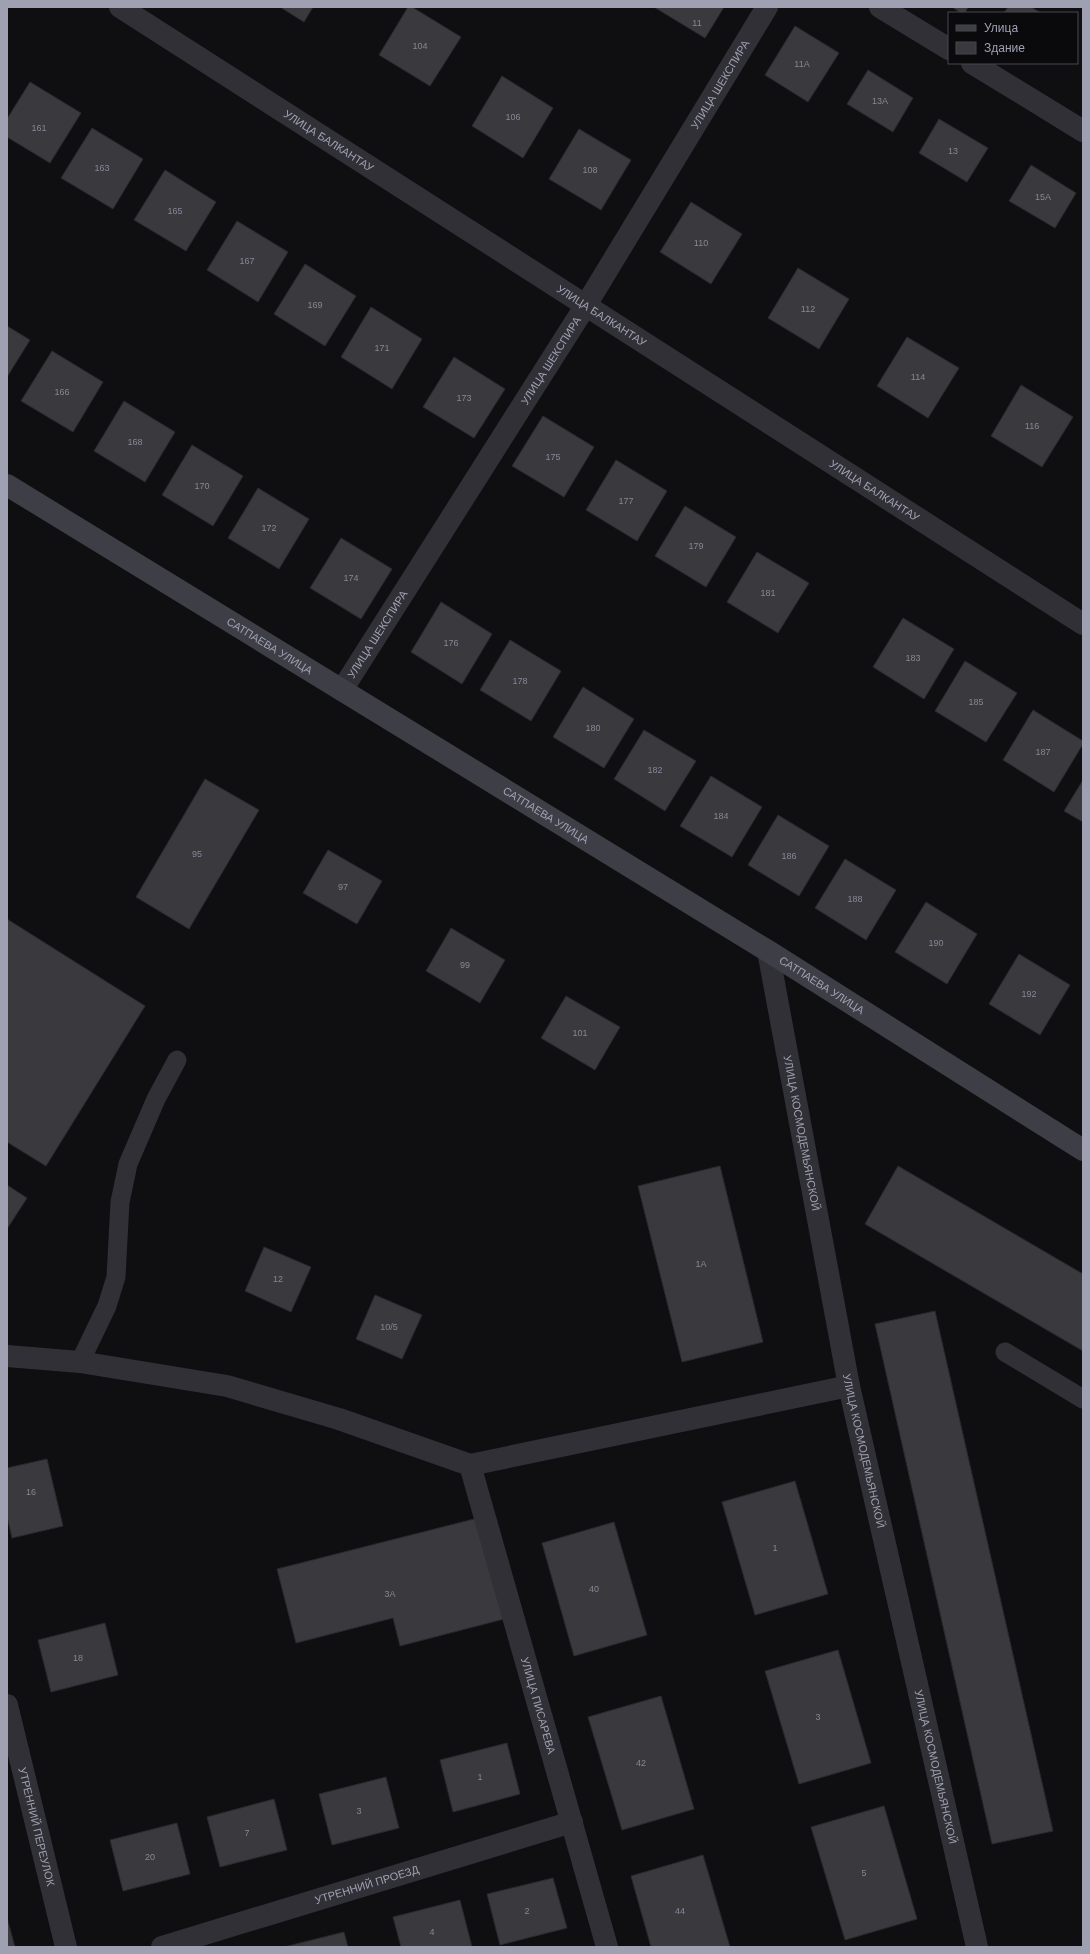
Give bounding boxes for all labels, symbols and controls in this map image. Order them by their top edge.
legend [948,12,1078,64]
house number: 11 [692,18,702,28]
text: Улица [984,21,1018,35]
street label: УЛИЦА ШЕКСПИРА [688,37,752,131]
house number: 104 [412,41,428,51]
text: Здание [984,41,1025,55]
house number: 11А [794,59,810,69]
house number: 13А [872,96,888,106]
street label: УЛИЦА БАЛКАНТАУ [282,108,377,174]
house number: 106 [505,112,521,122]
house number: 161 [31,123,47,133]
house number: 13 [948,146,958,156]
house number: 163 [94,163,110,173]
house number: 108 [582,165,598,175]
house number: 15А [1035,192,1051,202]
house number: 165 [167,206,183,216]
house number: 110 [694,238,708,248]
house number: 167 [239,256,255,266]
street label: УЛИЦА БАЛКАНТАУ [555,282,650,349]
house number: 169 [307,300,323,310]
house number: 112 [801,304,815,314]
street label: УЛИЦА ШЕКСПИРА [518,314,583,407]
house number: 171 [374,343,390,353]
house number: 114 [911,372,925,382]
house number: 166 [54,387,70,397]
house number: 173 [456,393,472,403]
house number: 116 [1025,421,1039,431]
house number: 168 [127,437,143,447]
house number: 175 [545,452,561,462]
street label: УЛИЦА БАЛКАНТАУ [827,457,922,524]
house number: 170 [194,481,210,491]
house number: 177 [618,496,634,506]
house number: 172 [261,523,277,533]
house number: 179 [688,541,704,551]
house number: 174 [343,573,359,583]
street label: УЛИЦА ШЕКСПИРА [345,588,410,680]
house number: 181 [760,588,776,598]
street label: САТПАЕВА УЛИЦА [225,615,315,677]
house number: 176 [443,638,459,648]
house number: 183 [905,653,921,663]
house number: 178 [512,676,528,686]
house number: 185 [968,697,984,707]
house number: 180 [585,723,601,733]
house number: 187 [1035,747,1051,757]
house number: 182 [647,765,663,775]
street label: САТПАЕВА УЛИЦА [501,784,592,846]
house number: 184 [713,811,729,821]
house number: 95 [192,849,202,859]
house number: 186 [781,851,797,861]
house number: 97 [338,882,348,892]
house number: 188 [847,894,863,904]
house number: 190 [928,938,944,948]
street label: САТПАЕВА УЛИЦА [777,954,867,1017]
house number: 99 [460,960,470,970]
house number: 192 [1021,989,1037,999]
house number: 101 [572,1028,588,1038]
street label: УЛИЦА КОСМОДЕМЬЯНСКОЙ [782,1054,822,1212]
house number: 1А [695,1259,707,1269]
house number: 12 [273,1274,283,1284]
house number: 10/5 [380,1322,398,1332]
street label: УЛИЦА КОСМОДЕМЬЯНСКОЙ [841,1373,887,1529]
house number: 16 [26,1487,36,1497]
house number: 1 [772,1543,778,1553]
house number: 40 [589,1584,599,1594]
house number: 3А [384,1589,396,1599]
house number: 18 [73,1653,83,1663]
street label: УЛИЦА ПИСАРЕВА [519,1656,558,1756]
street label: УЛИЦА КОСМОДЕМЬЯНСКОЙ [912,1688,959,1845]
house number: 3 [815,1712,821,1722]
house number: 42 [636,1758,646,1768]
street label: УТРЕННИЙ ПЕРЕУЛОК [16,1766,57,1888]
house number: 1 [477,1772,483,1782]
house number: 3 [356,1806,362,1816]
house number: 7 [244,1828,250,1838]
house number: 20 [145,1852,155,1862]
street label: УТРЕННИЙ ПРОЕЗД [313,1863,421,1906]
house number: 5 [861,1868,867,1878]
house number: 2 [524,1906,530,1916]
house number: 44 [675,1906,685,1916]
house number: 4 [429,1927,435,1937]

